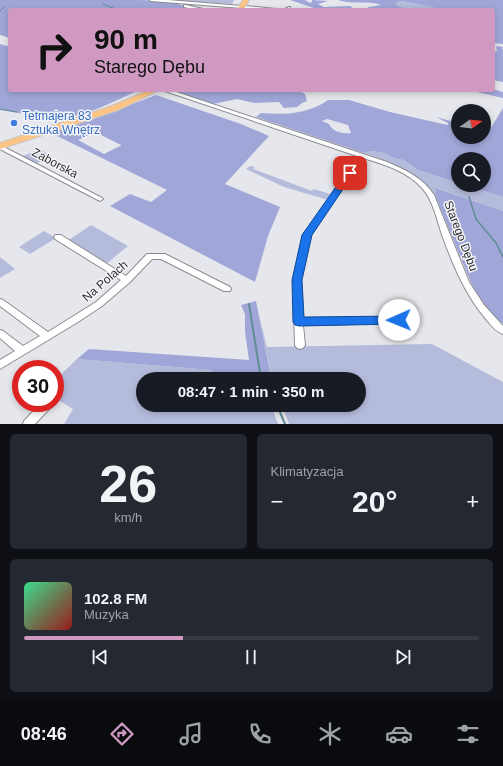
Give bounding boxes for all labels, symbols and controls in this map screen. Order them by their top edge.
icon: right [28,24,80,76]
text: 90 m [94,24,158,55]
text: Starego Dębu [94,57,205,77]
north arrow [451,104,491,144]
map controls [451,104,491,192]
place label: Tetmajera 83 Sztuka Wnętrz [22,109,100,137]
marker: Tetmajera 83 Sztuka Wnętrz [9,118,19,128]
street label: Zaborska [30,145,81,181]
button: search [451,152,491,192]
pin [333,156,367,190]
icon: arrive [339,162,361,184]
street label: Starego Dębu [441,199,481,273]
street label: Na Polach [80,258,130,304]
position arrow [378,299,420,341]
speed limit sign: 30 [12,360,64,412]
text: 08:47 · 1 min · 350 m [178,383,324,400]
text: 26 [99,455,157,513]
text: Klimatyzacja [271,464,343,479]
text: 20° [352,485,397,518]
text: − [271,489,283,514]
text: + [466,489,479,514]
text: km/h [114,510,142,525]
text: 102.8 FM [84,590,147,607]
text: Muzyka [84,607,129,622]
icon: previous [89,646,111,668]
icon: pause [240,646,262,668]
icon: next [392,646,414,668]
icon: directions [108,720,136,748]
icon: music [177,720,205,748]
icon: phone [246,720,274,748]
icon: climate [316,720,344,748]
icon: car [385,720,413,748]
icon: filters [454,720,482,748]
text: 08:46 [21,724,67,744]

